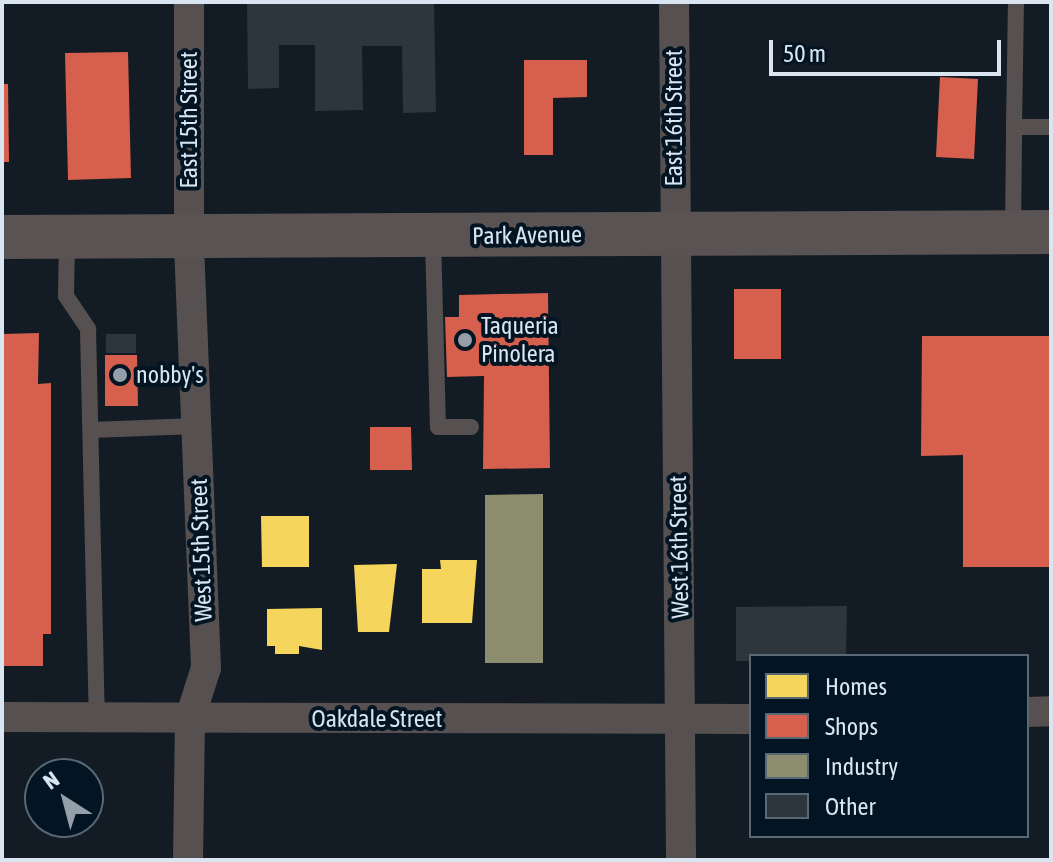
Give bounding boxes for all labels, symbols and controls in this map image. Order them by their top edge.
scale bar [773,24,1005,74]
text: 50 m [783,40,826,67]
street label: East 16th Street [660,49,688,187]
street label: East 15th Street [175,51,203,189]
street label: Park Avenue [472,220,582,250]
place label: Taqueria Pinolera [481,312,559,368]
marker: Taqueria Pinolera [456,331,474,349]
place label: nobby's [136,361,204,389]
marker: nobby's [111,366,129,384]
street label: West 16th Street [663,475,695,619]
street label: West 15th Street [184,478,218,622]
legend [749,654,1029,838]
text: Homes [825,673,887,700]
street label: Oakdale Street [312,705,442,733]
text: Shops [825,713,878,740]
text: Industry [825,753,898,780]
north arrow [24,758,104,838]
text: N [38,766,64,795]
text: Other [825,793,876,820]

